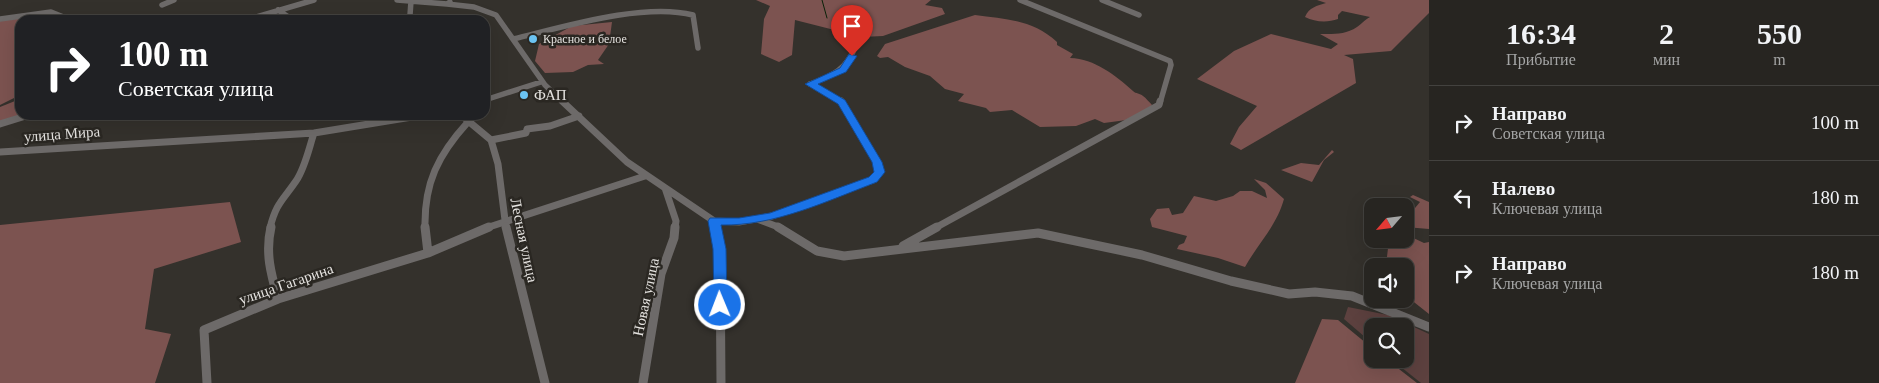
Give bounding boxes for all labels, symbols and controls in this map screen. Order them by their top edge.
pin [831,5,873,56]
icon: arrive [838,12,866,40]
text: 16:34 [1506,17,1576,50]
text: 2 [1659,17,1674,50]
text: 550 [1757,17,1802,50]
place label: Красное и белое [543,32,627,46]
marker: Красное и белое [527,33,539,45]
icon: right [35,35,100,100]
text: 100 m [118,35,208,74]
text: Прибытие [1506,51,1576,68]
text: мин [1653,51,1680,68]
text: m [1773,51,1786,68]
text: Советская улица [118,76,273,101]
place label: ФАП [534,87,567,103]
marker: ФАП [518,89,530,101]
text: Направо [1492,103,1567,124]
icon: right [1449,109,1477,137]
text: 100 m [1811,112,1859,133]
street label: улица Мира [23,123,101,145]
text: Советская улица [1492,125,1605,142]
text: Налево [1492,178,1555,199]
icon: left [1449,184,1477,212]
text: 180 m [1811,187,1859,208]
street label: Лесная улица [507,196,541,284]
north arrow [1364,198,1414,248]
map controls [1364,198,1414,368]
text: Ключевая улица [1492,200,1602,217]
text: Направо [1492,253,1567,274]
street label: Новая улица [630,256,662,338]
button: sound [1364,258,1414,308]
icon: right [1449,259,1477,287]
street label: улица Гагарина [237,260,336,308]
text: 180 m [1811,262,1859,283]
text: Ключевая улица [1492,275,1602,292]
position arrow [693,278,745,330]
button: search [1364,318,1414,368]

